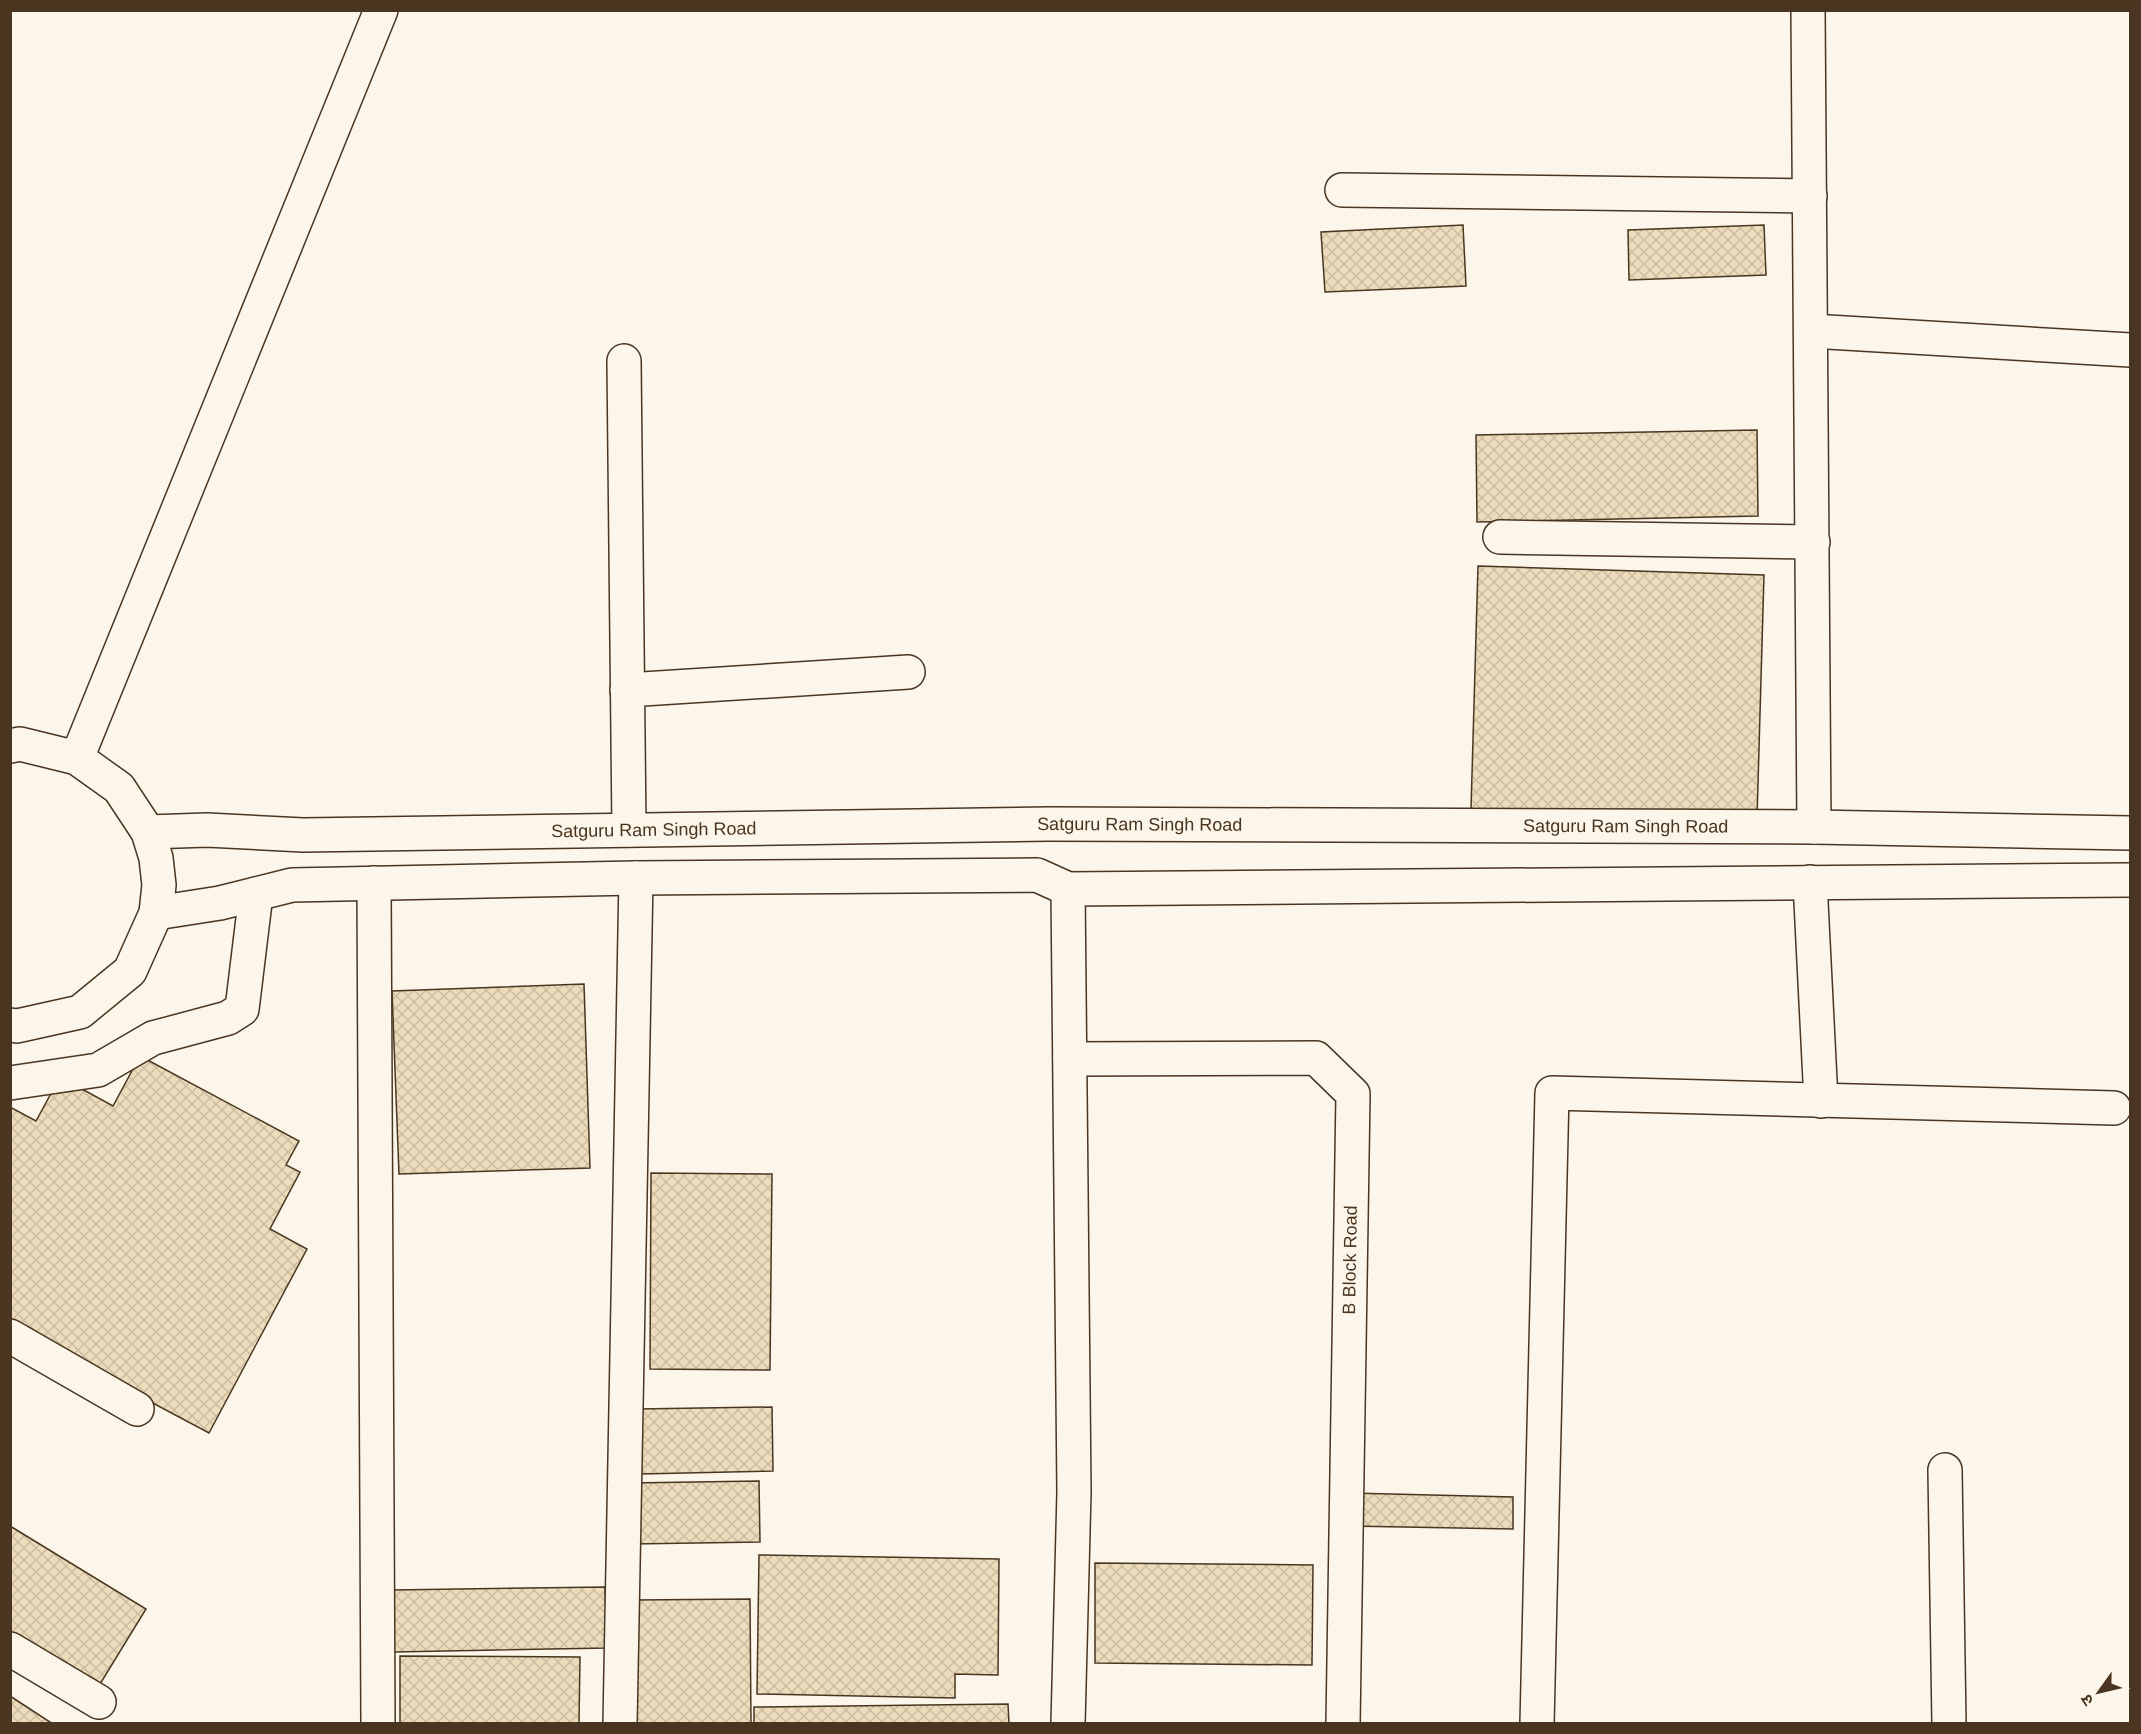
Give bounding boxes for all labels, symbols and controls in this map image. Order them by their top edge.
street label: Satguru Ram Singh Road [1037,814,1242,835]
street label: Satguru Ram Singh Road [1523,816,1728,837]
street label: Satguru Ram Singh Road [551,818,757,841]
street label: B Block Road [1339,1205,1361,1315]
north arrow [2069,1662,2129,1722]
text: उ [2077,1691,2097,1709]

